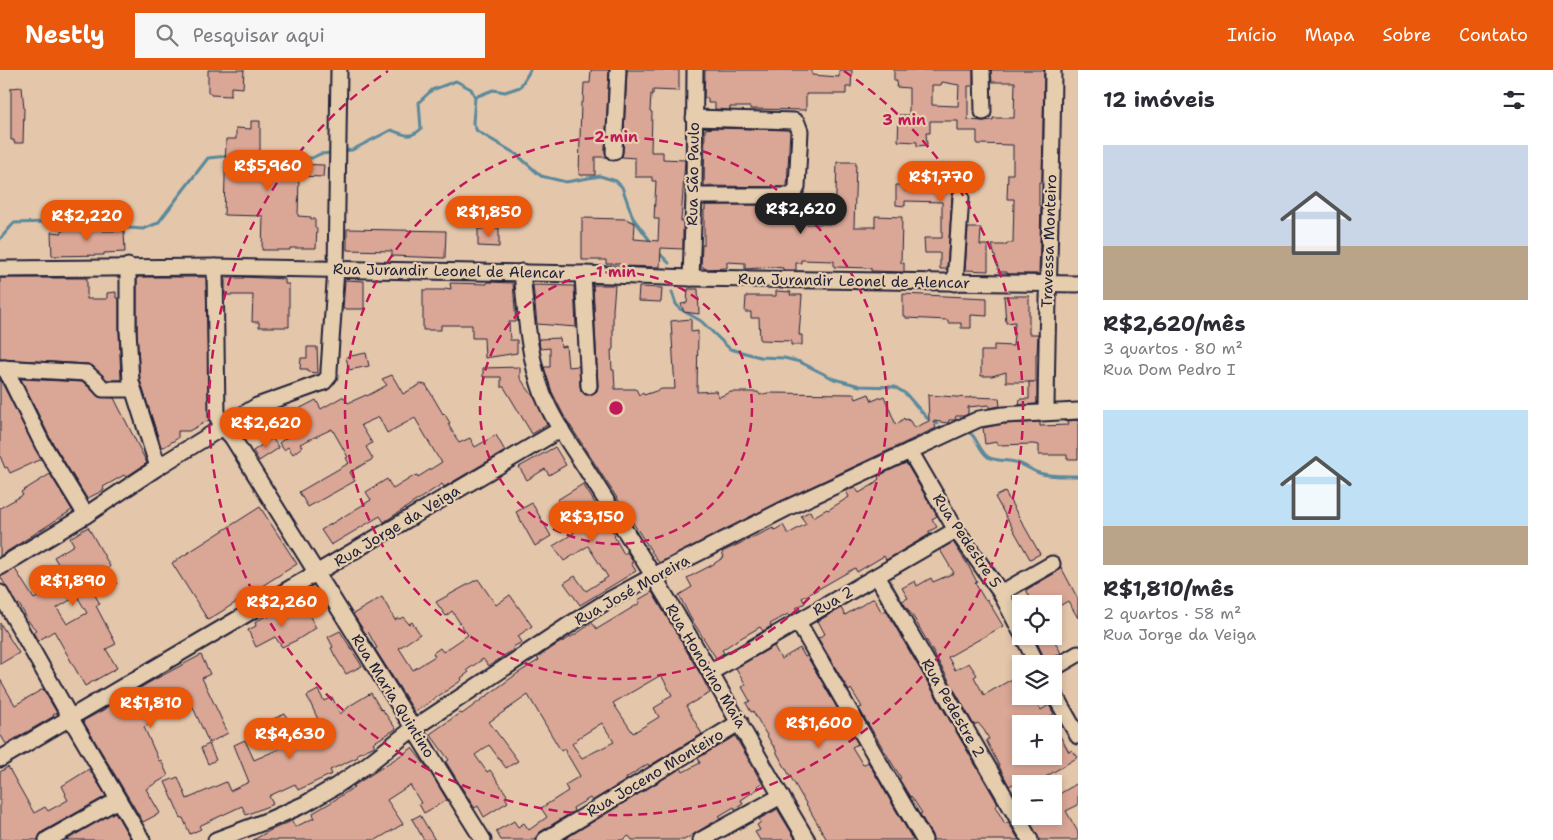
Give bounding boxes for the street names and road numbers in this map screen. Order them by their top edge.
street label: Rua São Paulo [682,122,704,226]
street label: Travessa Monteiro [1037,174,1061,308]
street label: Rua Jurandir Leonel de Alencar [333,259,565,283]
street label: Rua Jurandir Leonel de Alencar [738,269,970,293]
street label: Rua Jorge da Veiga [330,480,464,572]
street label: Rua Pedestre 5 [928,490,1006,592]
street label: Rua José Moreira [571,550,694,630]
street label: Rua 2 [809,581,857,621]
street label: Rua Honorino Maia [661,600,751,732]
street label: Rua Maria Quintino [347,630,439,762]
street label: Rua Pedestre 2 [917,655,989,761]
street label: Rua Joceno Monteiro [583,724,727,822]

